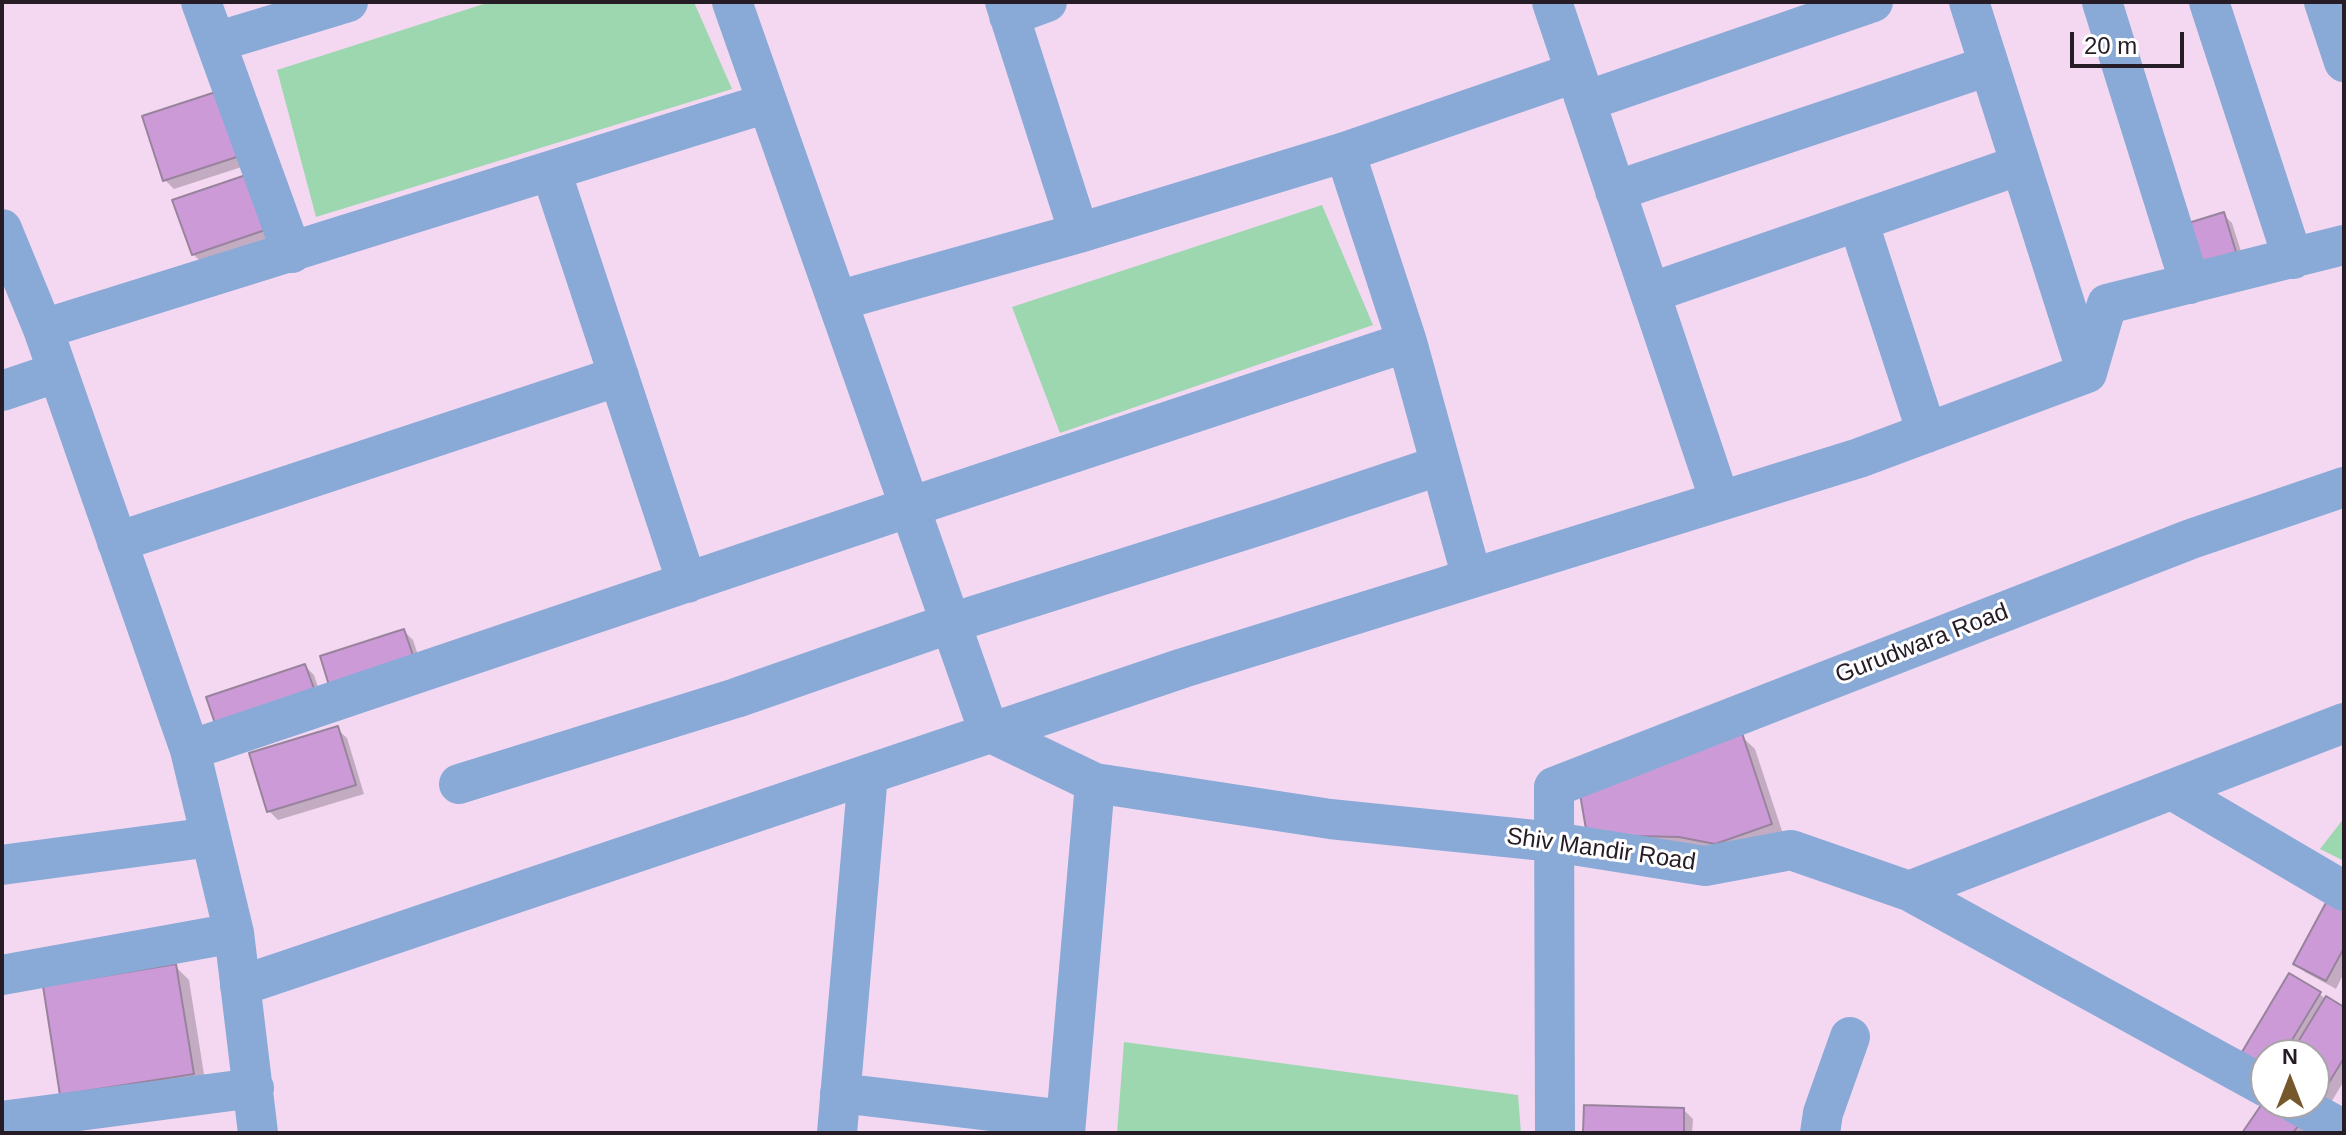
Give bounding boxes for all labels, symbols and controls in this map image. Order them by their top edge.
scale bar [2074,16,2188,66]
text: 20 m [2084,32,2137,59]
street label: Gurudwara Road [1832,598,2012,690]
street label: Shiv Mandir Road [1505,822,1697,878]
north arrow [2250,1039,2330,1119]
text: N [2282,1044,2298,1069]

